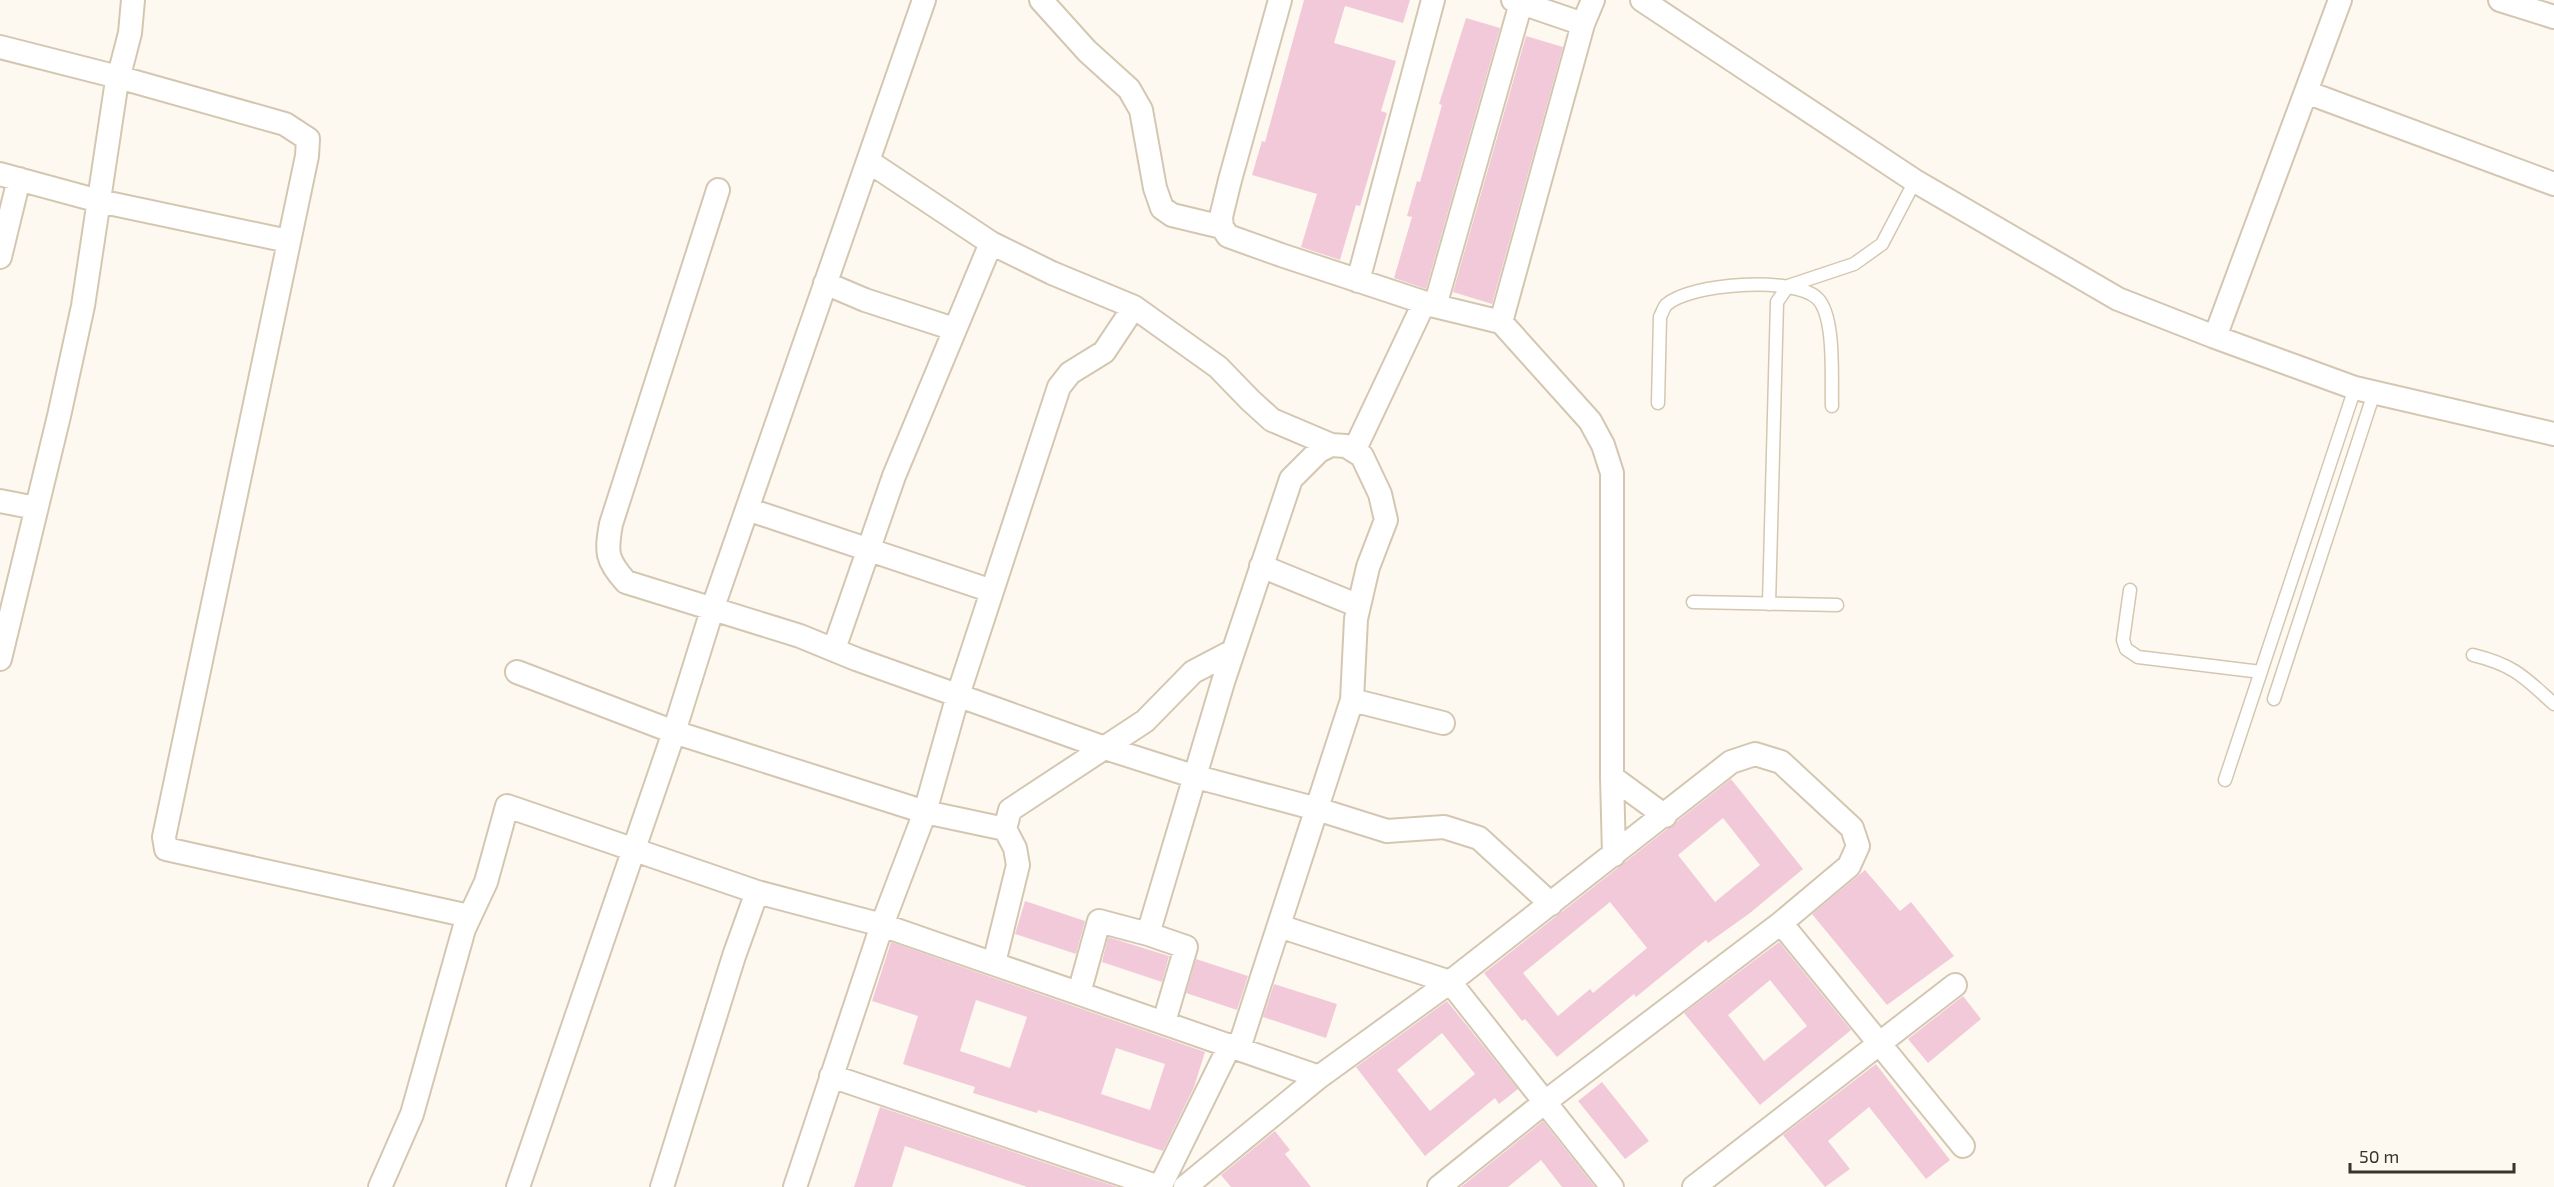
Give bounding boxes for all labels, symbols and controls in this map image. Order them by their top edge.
scale bar [2350,1136,2514,1174]
text: 50 m [2359,1145,2399,1167]

